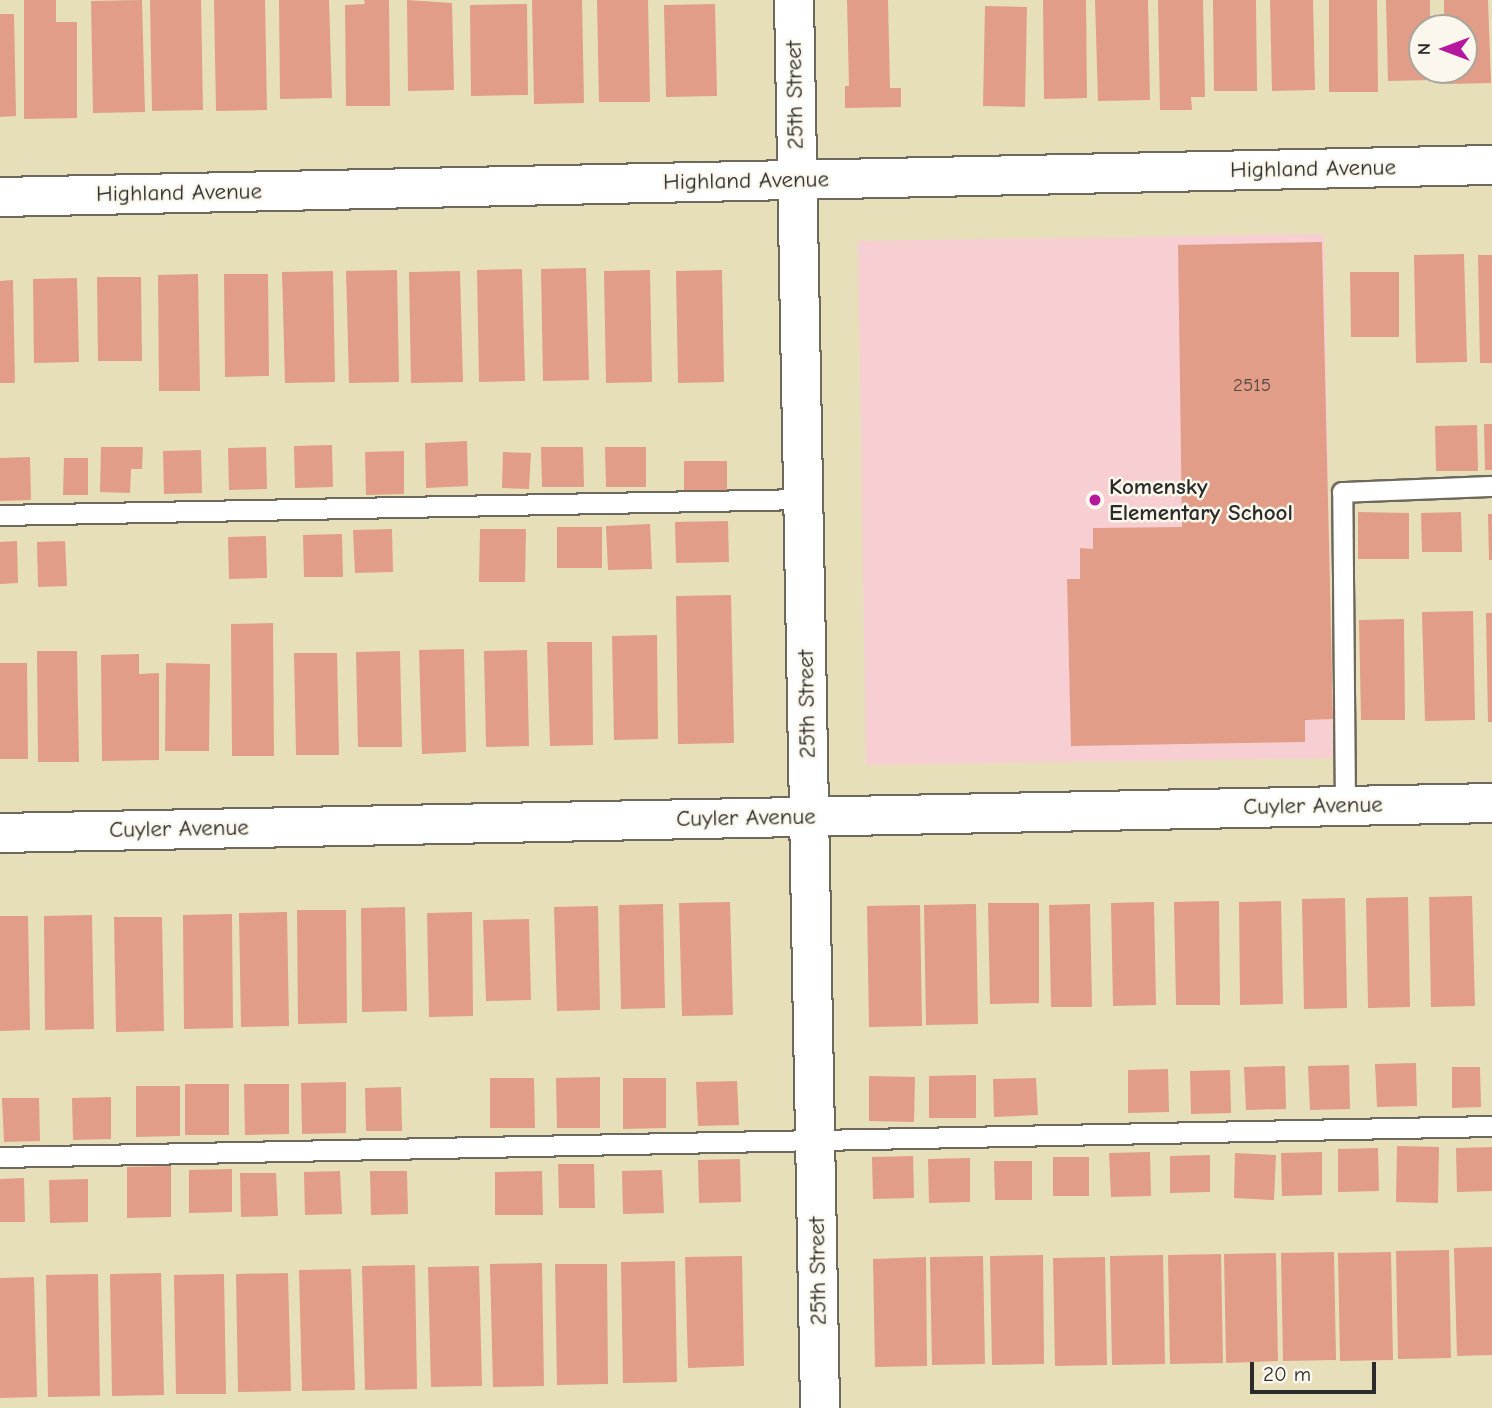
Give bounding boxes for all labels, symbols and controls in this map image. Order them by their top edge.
north arrow [1408,14,1478,84]
street label: 25th Street [780,40,810,150]
text: N [1413,43,1435,55]
street label: Highland Avenue [1230,154,1396,184]
street label: Highland Avenue [663,166,829,196]
street label: Highland Avenue [96,178,262,208]
house number: 2515 [1233,375,1271,397]
place label: Komensky Elementary School [1109,473,1293,527]
marker: Komensky Elementary School [1087,492,1103,508]
street label: 25th Street [792,649,822,759]
street label: Cuyler Avenue [1243,791,1383,821]
street label: Cuyler Avenue [676,803,816,833]
street label: Cuyler Avenue [109,814,249,844]
street label: 25th Street [803,1216,833,1326]
scale bar [1254,1348,1380,1392]
text: 20 m [1263,1362,1311,1386]

